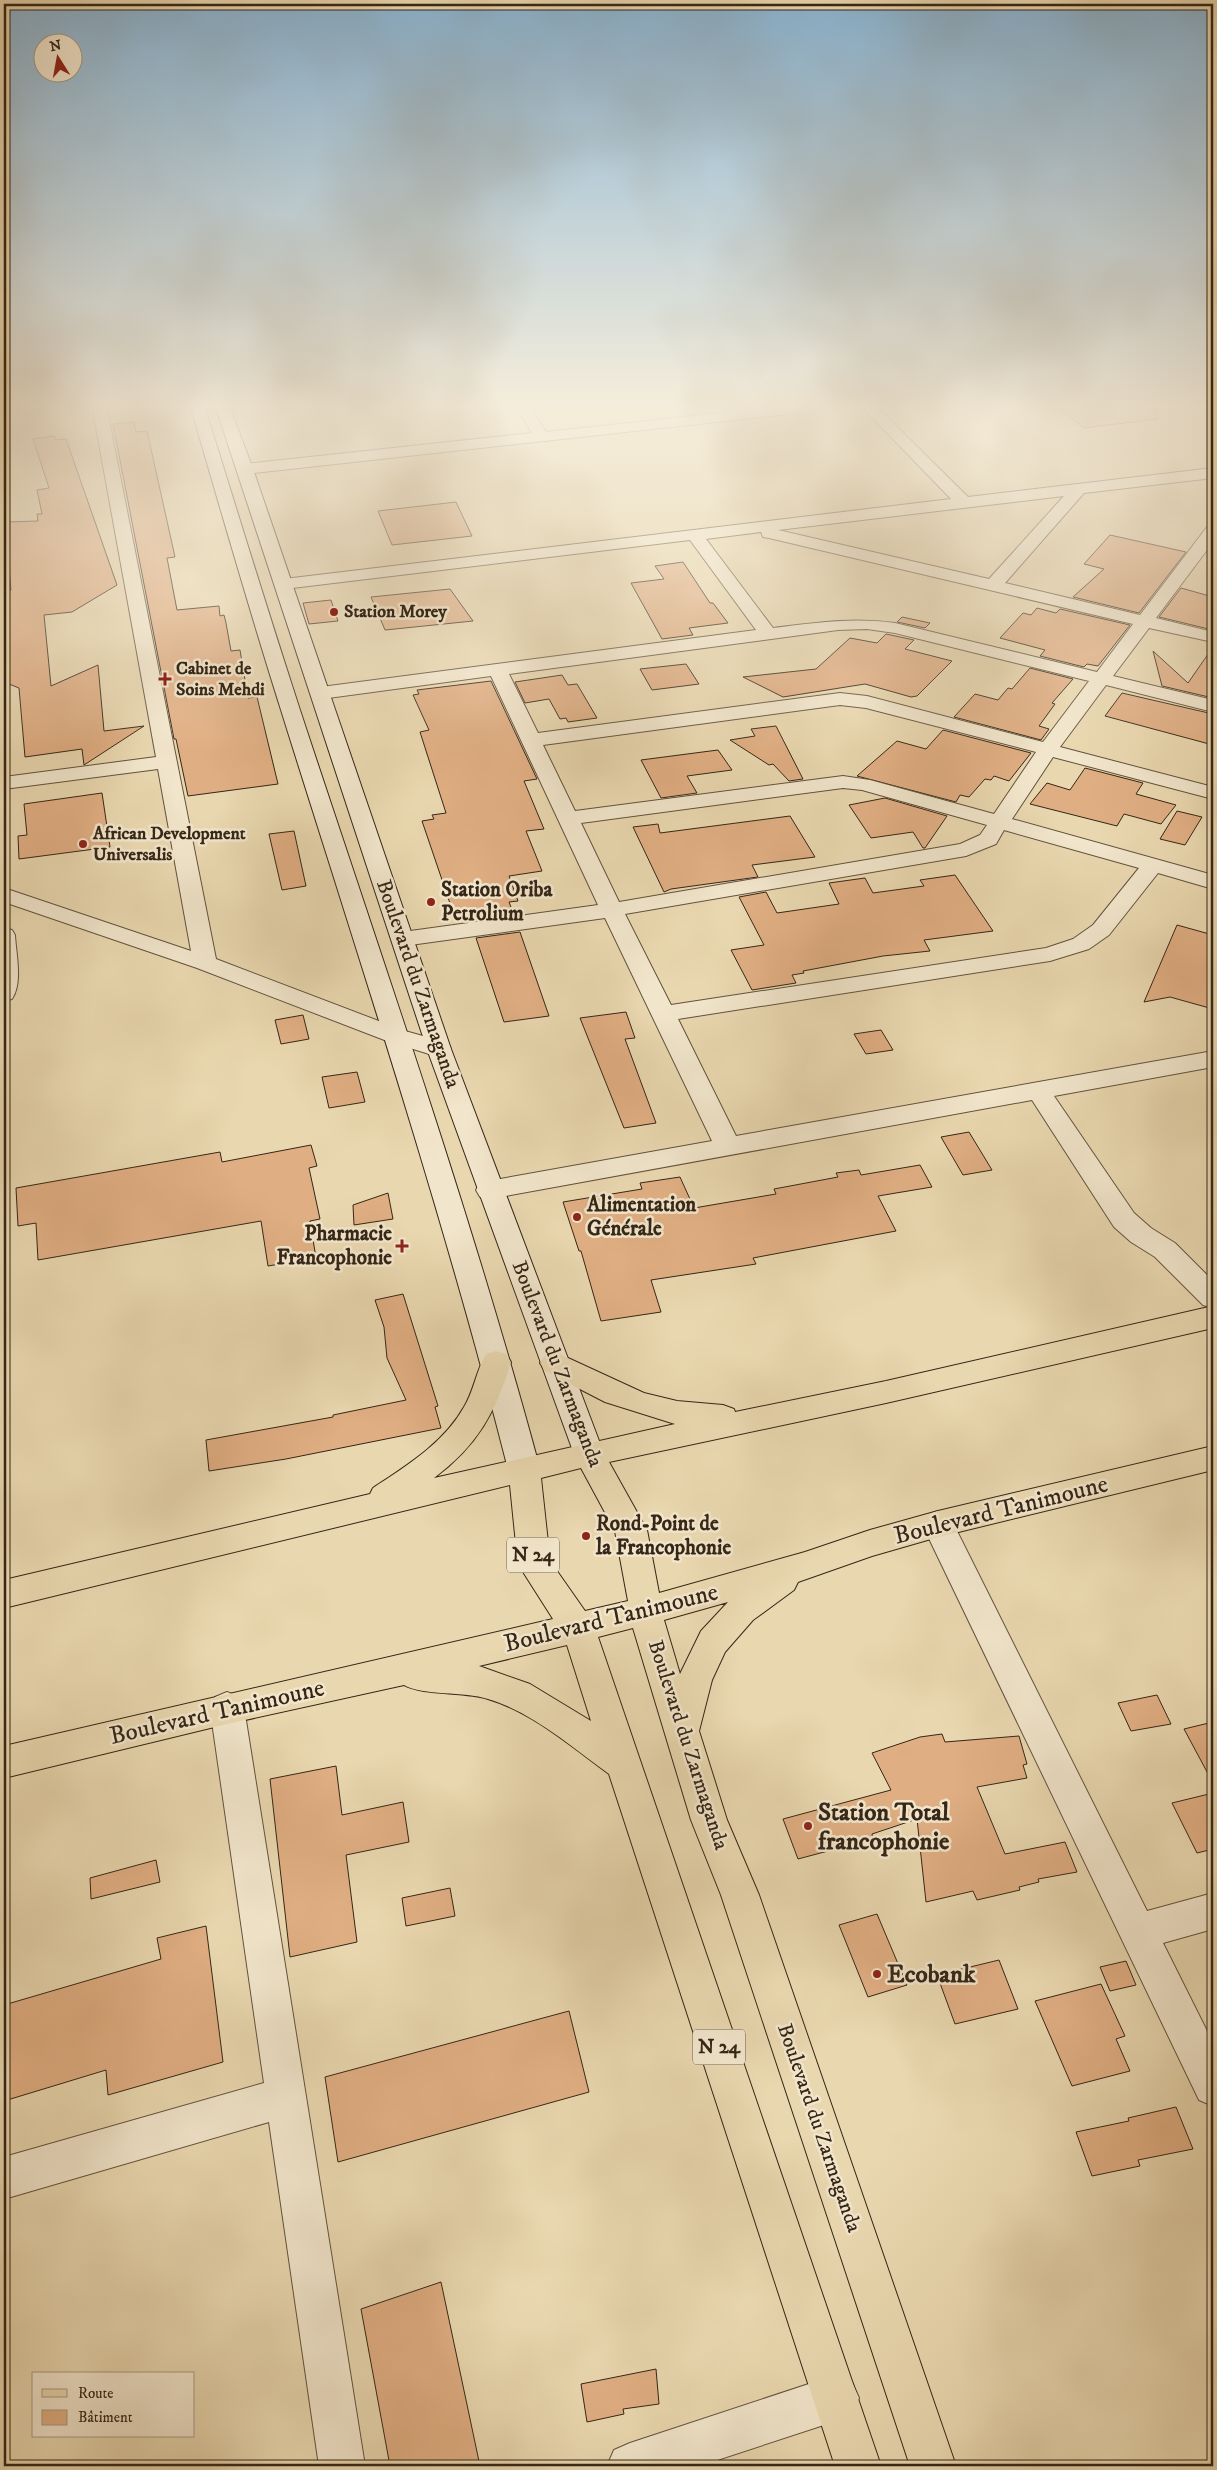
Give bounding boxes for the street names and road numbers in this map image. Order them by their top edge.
street label: Boulevard du Zarmaganda [370,876,466,1092]
street label: Boulevard du Zarmaganda [506,1257,608,1471]
street label: Boulevard Tanimoune [891,1468,1111,1552]
road number: N 24 [507,1538,559,1572]
street label: Boulevard Tanimoune [501,1576,721,1660]
street label: Boulevard du Zarmaganda [642,1637,734,1853]
street label: Boulevard Tanimoune [107,1672,327,1752]
street label: Boulevard du Zarmaganda [771,2020,867,2236]
road number: N 24 [693,2030,745,2064]

